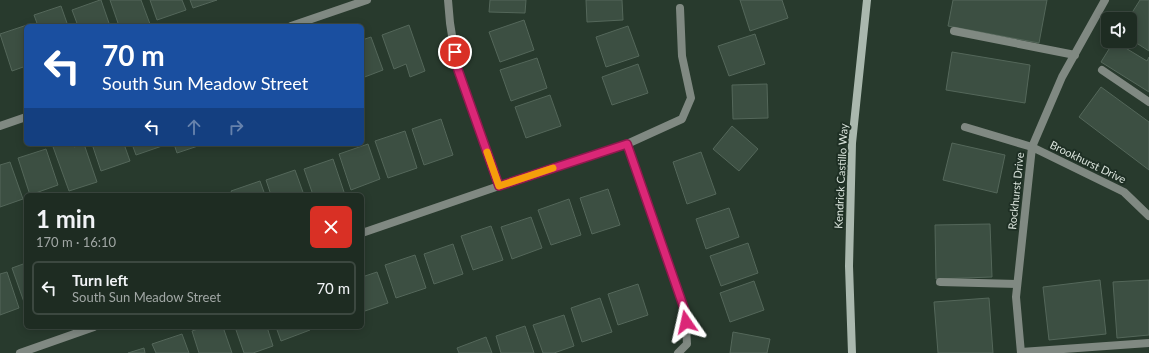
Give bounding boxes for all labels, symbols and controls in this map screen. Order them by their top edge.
map controls [1101,12,1137,48]
button: sound [1101,12,1137,48]
pin [438,35,472,69]
text: 70 m [102,38,165,72]
icon: left [36,40,88,92]
icon: arrive [444,41,466,63]
text: South Sun Meadow Street [102,72,308,94]
icon: left [141,116,163,138]
icon: ahead [183,116,205,138]
icon: right [225,116,247,138]
street label: Kendrick Castillo Way [831,123,850,229]
street label: Brookhurst Drive [1048,138,1128,186]
street label: Rockhurst Drive [1005,151,1026,230]
text: 1 min [36,204,96,233]
button: close [310,206,352,248]
text: 170 m · 16:10 [36,234,116,250]
text: Turn left [72,271,128,289]
icon: left [38,277,60,299]
text: 70 m [316,279,350,297]
text: South Sun Meadow Street [72,289,221,305]
position arrow [665,301,707,343]

